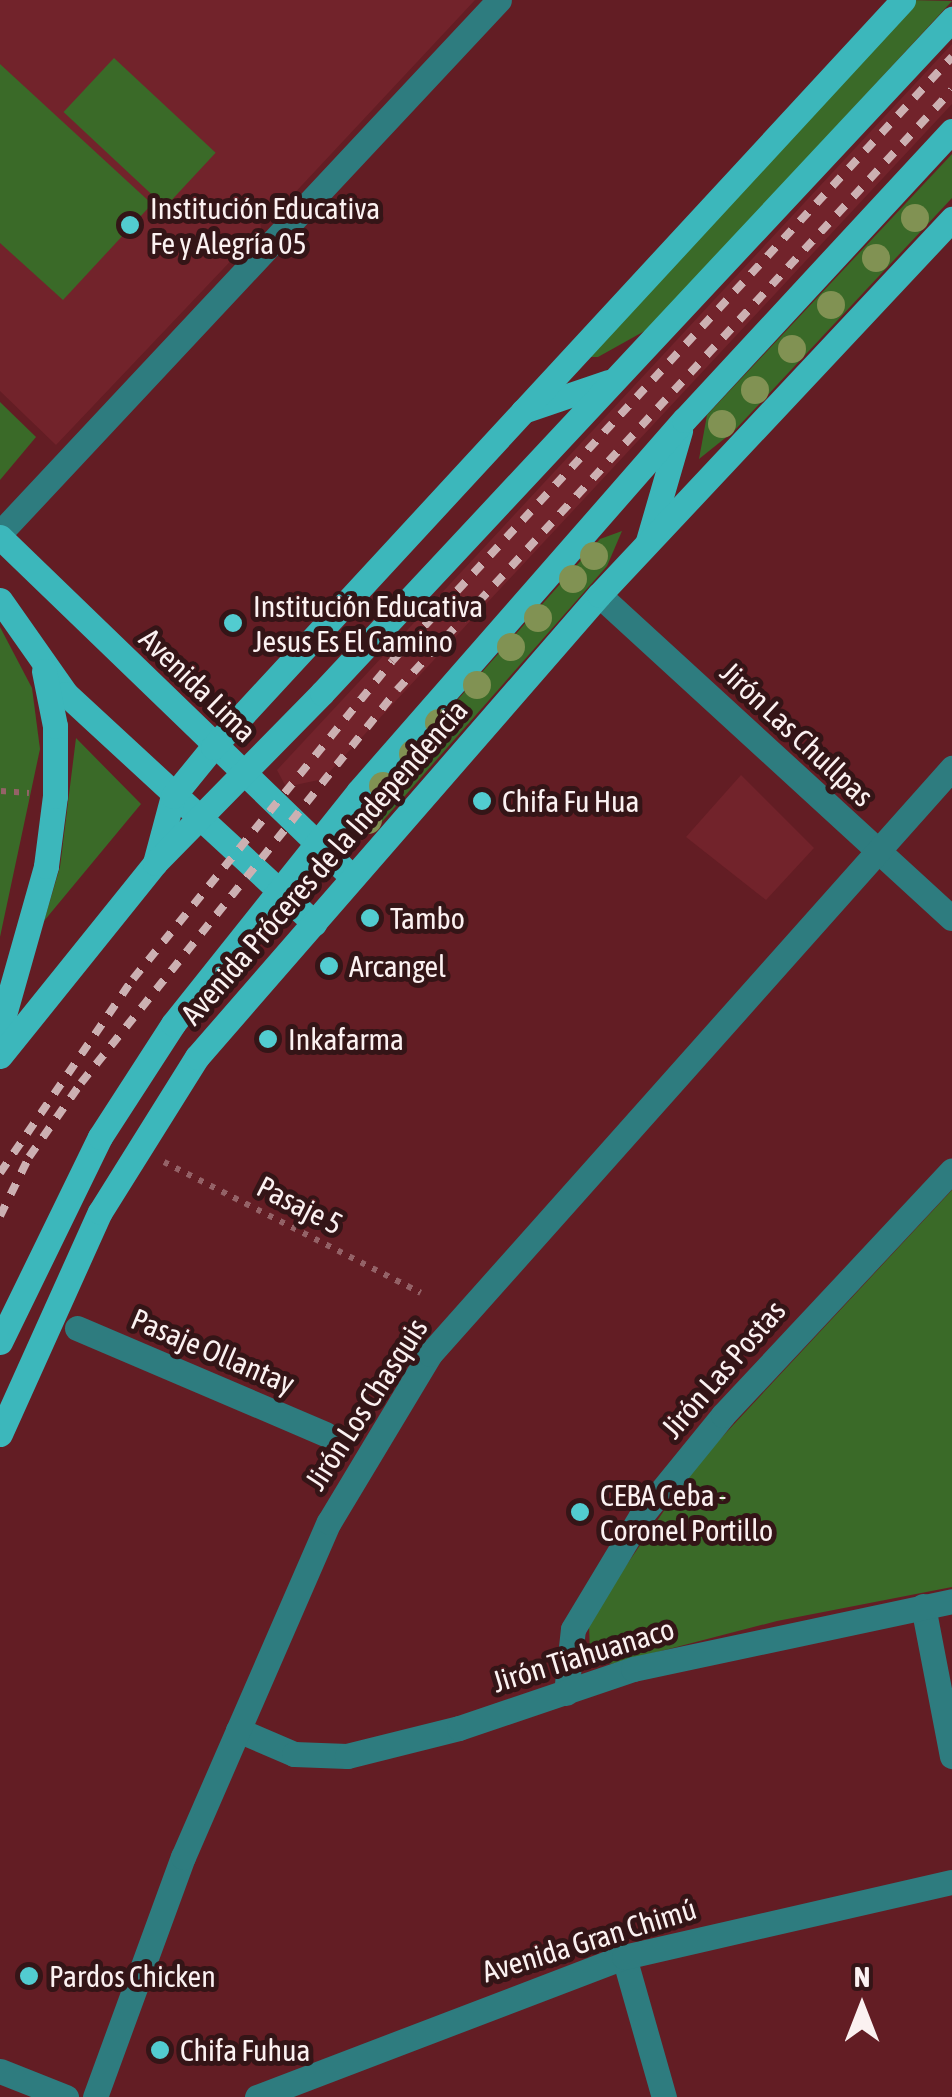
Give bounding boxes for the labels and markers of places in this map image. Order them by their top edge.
place label: Institución Educativa Fe y Alegría 05 [150,190,380,260]
marker: Institución Educativa Fe y Alegría 05 [119,214,141,236]
place label: Institución Educativa Jesus Es El Camino [253,588,483,658]
marker: Institución Educativa Jesus Es El Camino [222,612,244,634]
place label: Chifa Fu Hua [502,783,640,819]
marker: Chifa Fu Hua [471,790,493,812]
place label: Tambo [390,900,465,936]
marker: Tambo [359,907,381,929]
place label: Arcangel [349,948,446,984]
marker: Arcangel [318,955,340,977]
place label: Inkafarma [288,1021,404,1057]
marker: Inkafarma [257,1028,279,1050]
place label: CEBA Ceba - Coronel Portillo [600,1477,773,1548]
marker: CEBA Ceba - Coronel Portillo [569,1501,591,1523]
place label: Pardos Chicken [49,1958,216,1994]
marker: Pardos Chicken [18,1965,40,1987]
place label: Chifa Fuhua [180,2032,311,2068]
marker: Chifa Fuhua [149,2039,171,2061]

